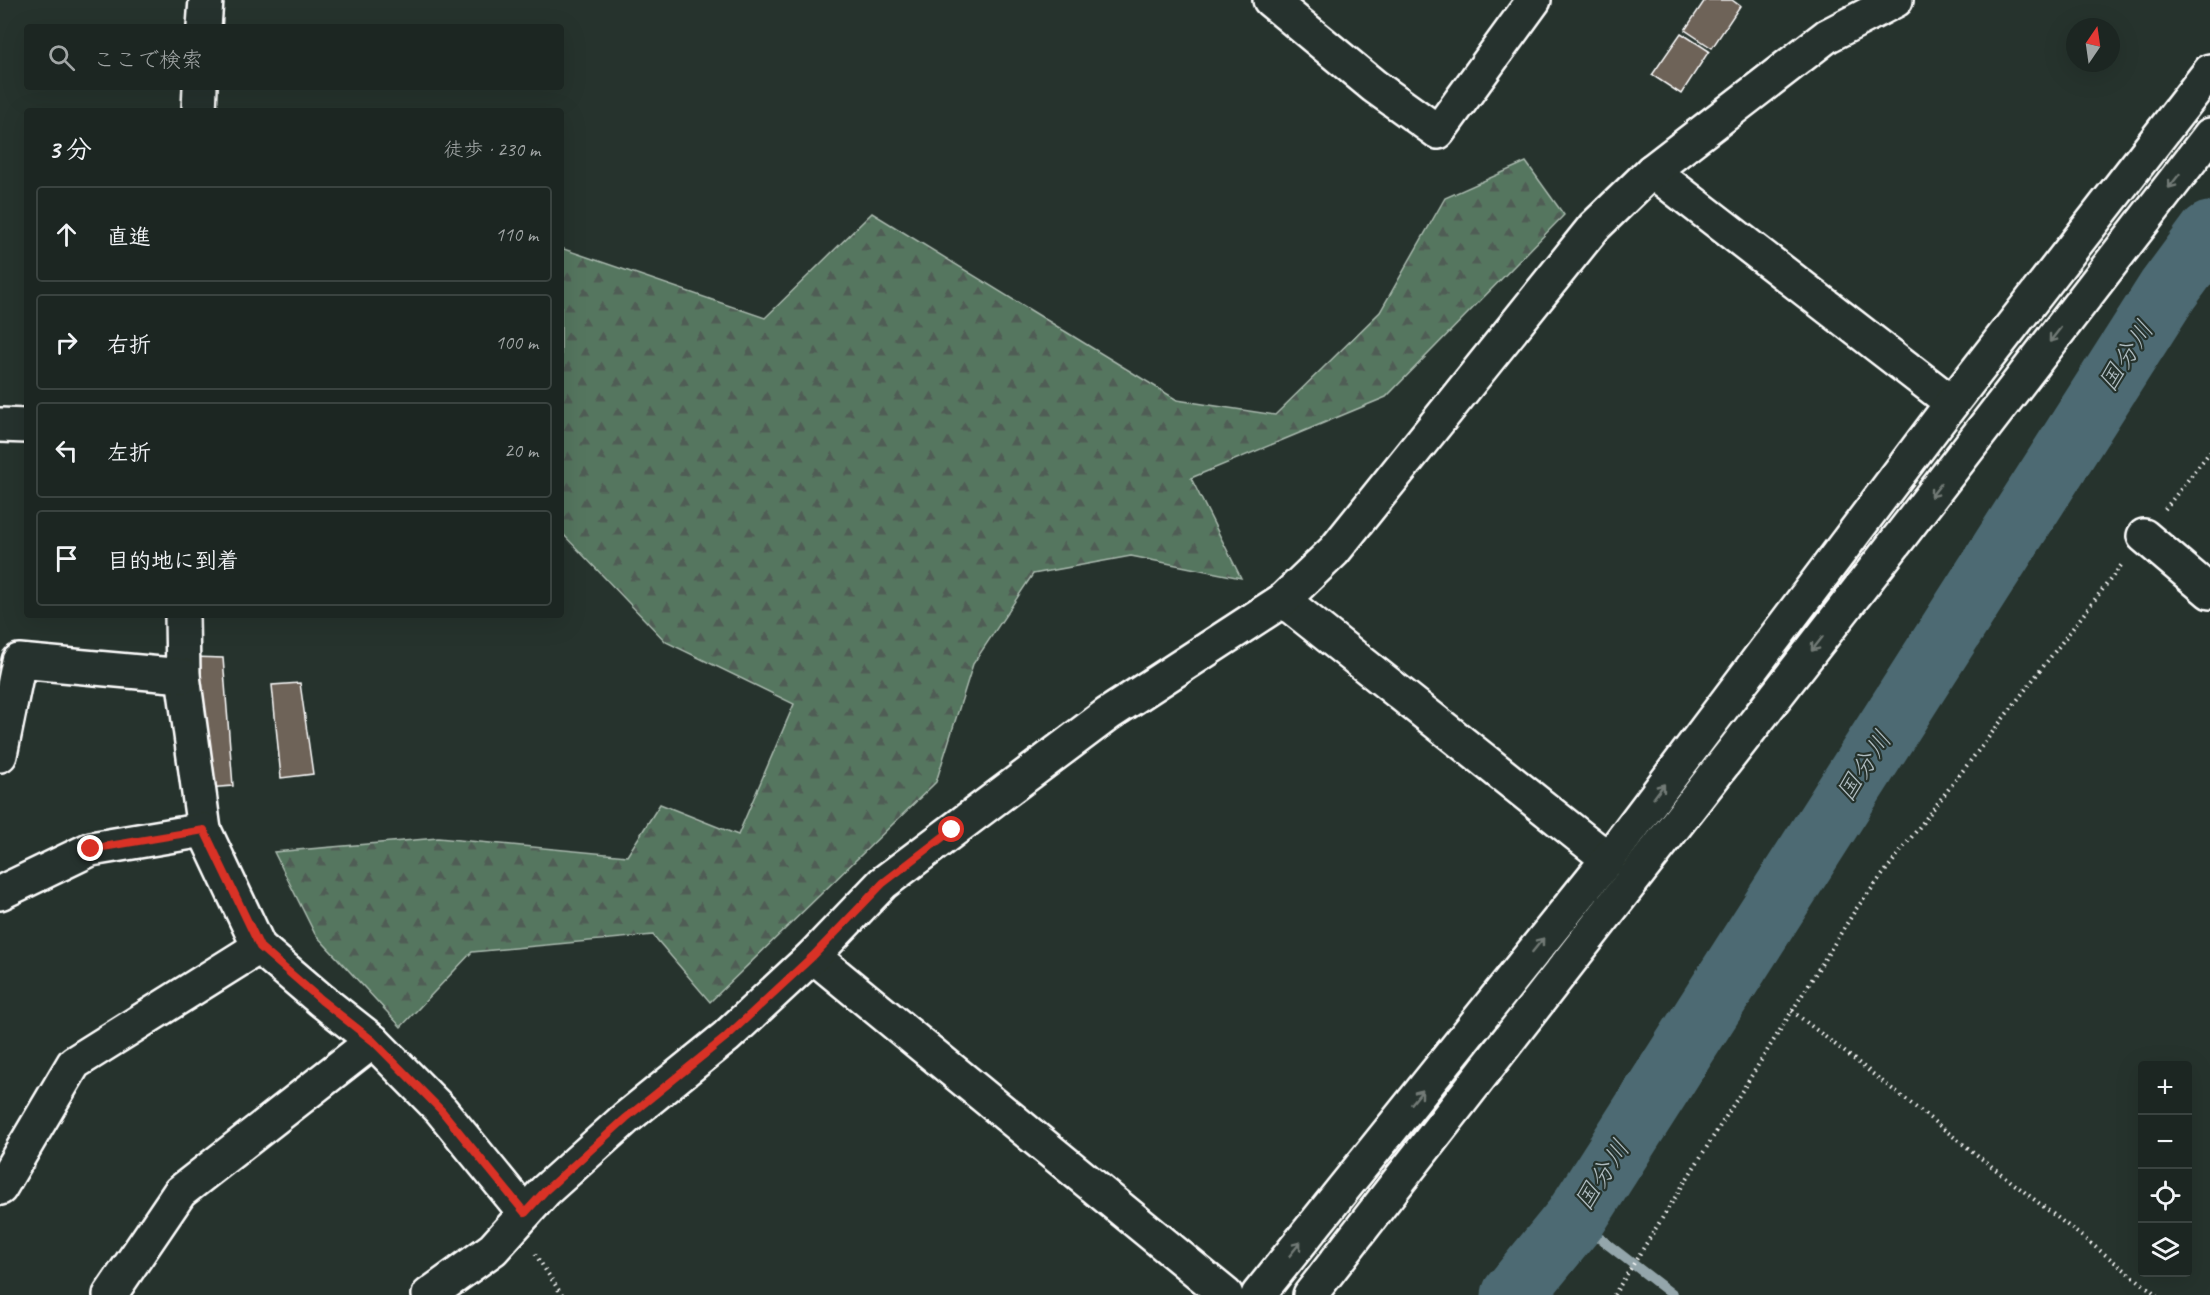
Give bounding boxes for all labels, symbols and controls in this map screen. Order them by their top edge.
north arrow [2066,18,2120,72]
search box [24,24,564,90]
icon: search [45,41,78,74]
text: ここで検索 [93,46,203,74]
text: 3 分 [48,133,92,166]
text: 徒歩 · 230 m [444,137,540,162]
one-way arrow [2168,173,2181,189]
icon: ahead [50,218,83,251]
text: 110 m [495,222,538,247]
text: 直進 [107,223,151,251]
water label: 国分川 [2091,314,2161,398]
icon: right [50,326,83,359]
one-way arrow [2049,327,2062,343]
text: 100 m [495,330,538,355]
text: 右折 [107,331,151,359]
icon: left [50,434,83,467]
text: 20 m [504,438,538,463]
text: 左折 [107,439,151,467]
one-way arrow [1930,482,1943,498]
icon: arrive [50,542,83,575]
text: 目的地に到着 [107,547,239,575]
one-way arrow [1810,636,1823,652]
water label: 国分川 [1829,724,1899,808]
one-way arrow [1653,784,1665,800]
route start [938,816,964,842]
route end [77,835,103,861]
one-way arrow [1532,937,1545,953]
map controls [2138,1061,2192,1277]
button: + [2138,1061,2192,1115]
one-way arrow [1410,1089,1423,1105]
button: − [2138,1115,2192,1169]
water label: 国分川 [1567,1133,1637,1217]
button: locate [2138,1169,2192,1223]
button: layers [2138,1223,2192,1277]
one-way arrow [1288,1241,1301,1257]

